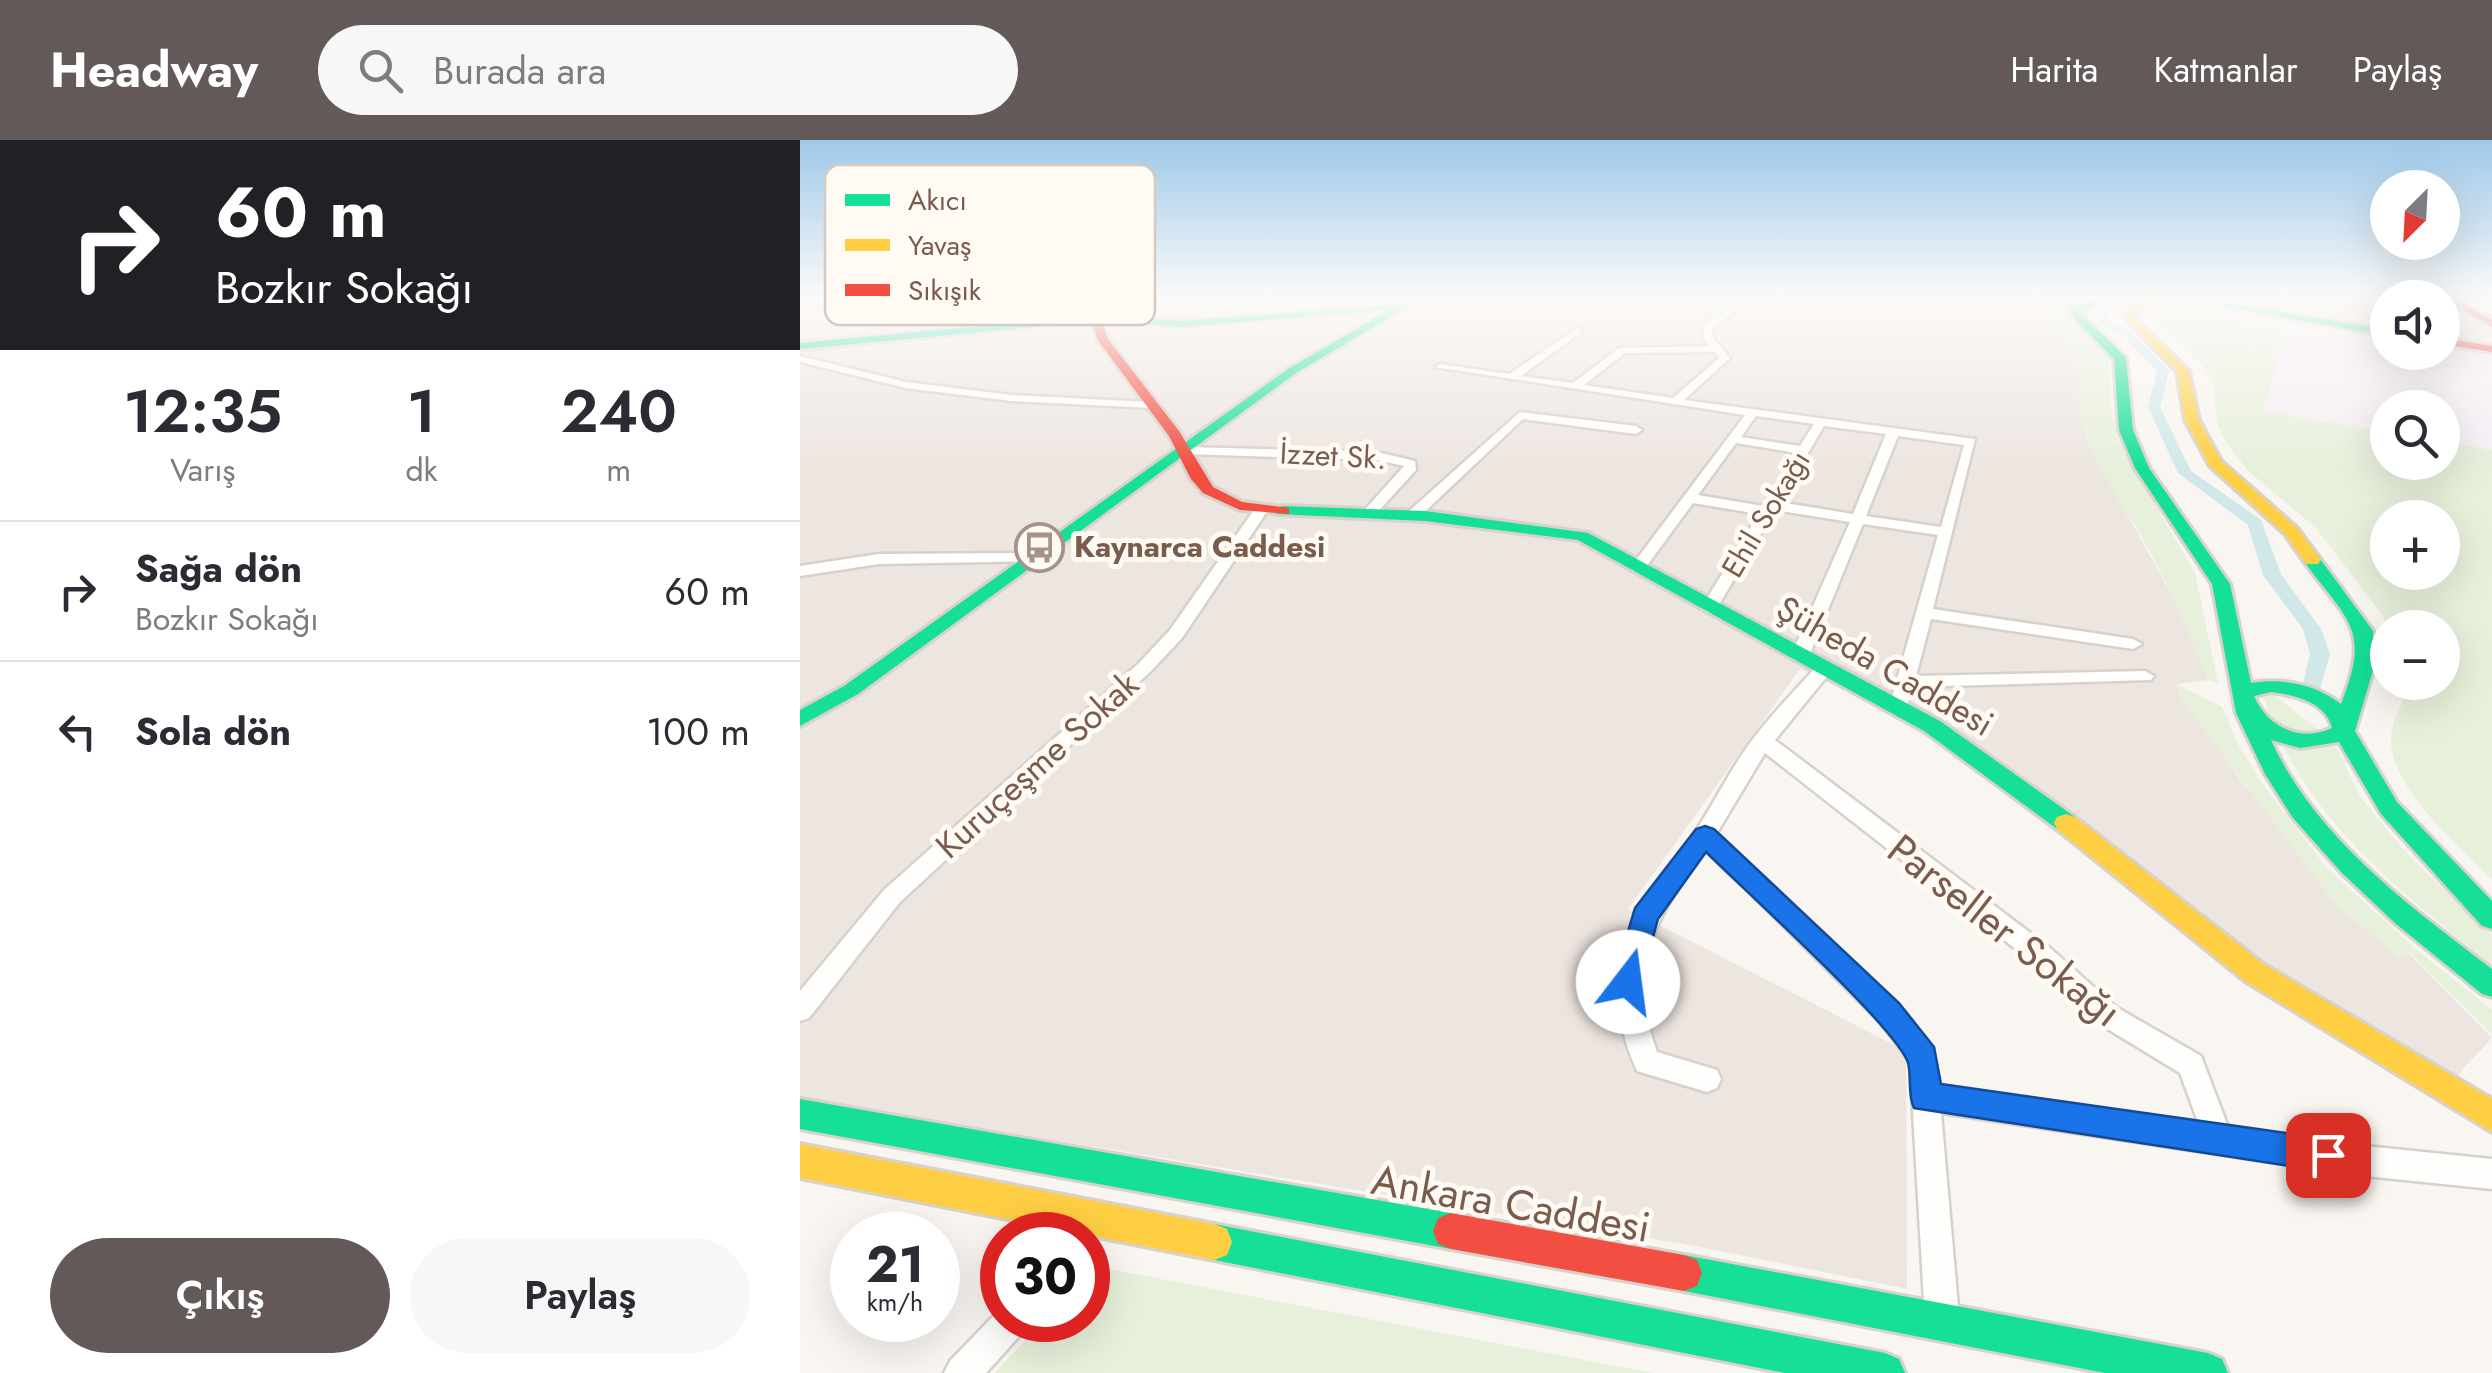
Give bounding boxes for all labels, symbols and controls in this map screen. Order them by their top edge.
search box [318,25,1018,115]
text: Headway [50,36,258,105]
icon: search [353,43,408,98]
text: Burada ara [433,43,606,98]
text: Harita [2010,45,2098,95]
text: Katmanlar [2153,45,2298,95]
text: Paylaş [2353,45,2442,95]
text: 60 m [215,162,387,263]
legend [825,165,1155,325]
north arrow [2370,170,2460,260]
map controls [2370,170,2460,700]
icon: right [50,180,180,310]
text: Akıcı [908,180,967,221]
text: Yavaş [908,225,971,266]
text: Bozkır Sokağı [215,255,473,320]
text: Sıkışık [908,270,982,311]
button: sound [2370,280,2460,370]
text: 12:35 [123,368,282,455]
text: 1 [407,368,436,455]
text: 240 [561,368,677,455]
button: search [2370,390,2460,480]
street label: İzzet Sk. [1279,431,1387,480]
street label: Ehil Sokağı [1711,442,1820,585]
text: Varış [170,447,235,493]
text: dk [405,447,438,493]
text: m [606,447,631,493]
button: + [2370,500,2460,590]
bus stop icon: Kaynarca Caddesi [1013,521,1065,573]
place label: Kaynarca Caddesi [1074,525,1325,568]
text: Sağa dön [135,541,302,596]
icon: right [50,564,105,619]
text: 60 m [664,564,750,619]
street label: Şüheda Caddesi [1767,584,2003,748]
text: Bozkır Sokağı [135,596,319,642]
button: − [2370,610,2460,700]
street label: Kuruçeşme Sokak [924,660,1150,870]
icon: left [50,704,105,759]
text: Sola dön [135,704,291,759]
text: 100 m [646,704,750,759]
street label: Parseller Sokağı [1875,819,2135,1041]
position arrow [1576,930,1680,1034]
pin [2286,1113,2371,1198]
icon: arrive [2301,1128,2356,1183]
street label: Ankara Caddesi [1367,1149,1655,1258]
speed limit sign: 30 [980,1212,1110,1342]
text: 21 [866,1228,924,1301]
button: Çıkış [50,1238,390,1353]
button: Paylaş [410,1238,750,1353]
text: km/h [867,1284,923,1320]

